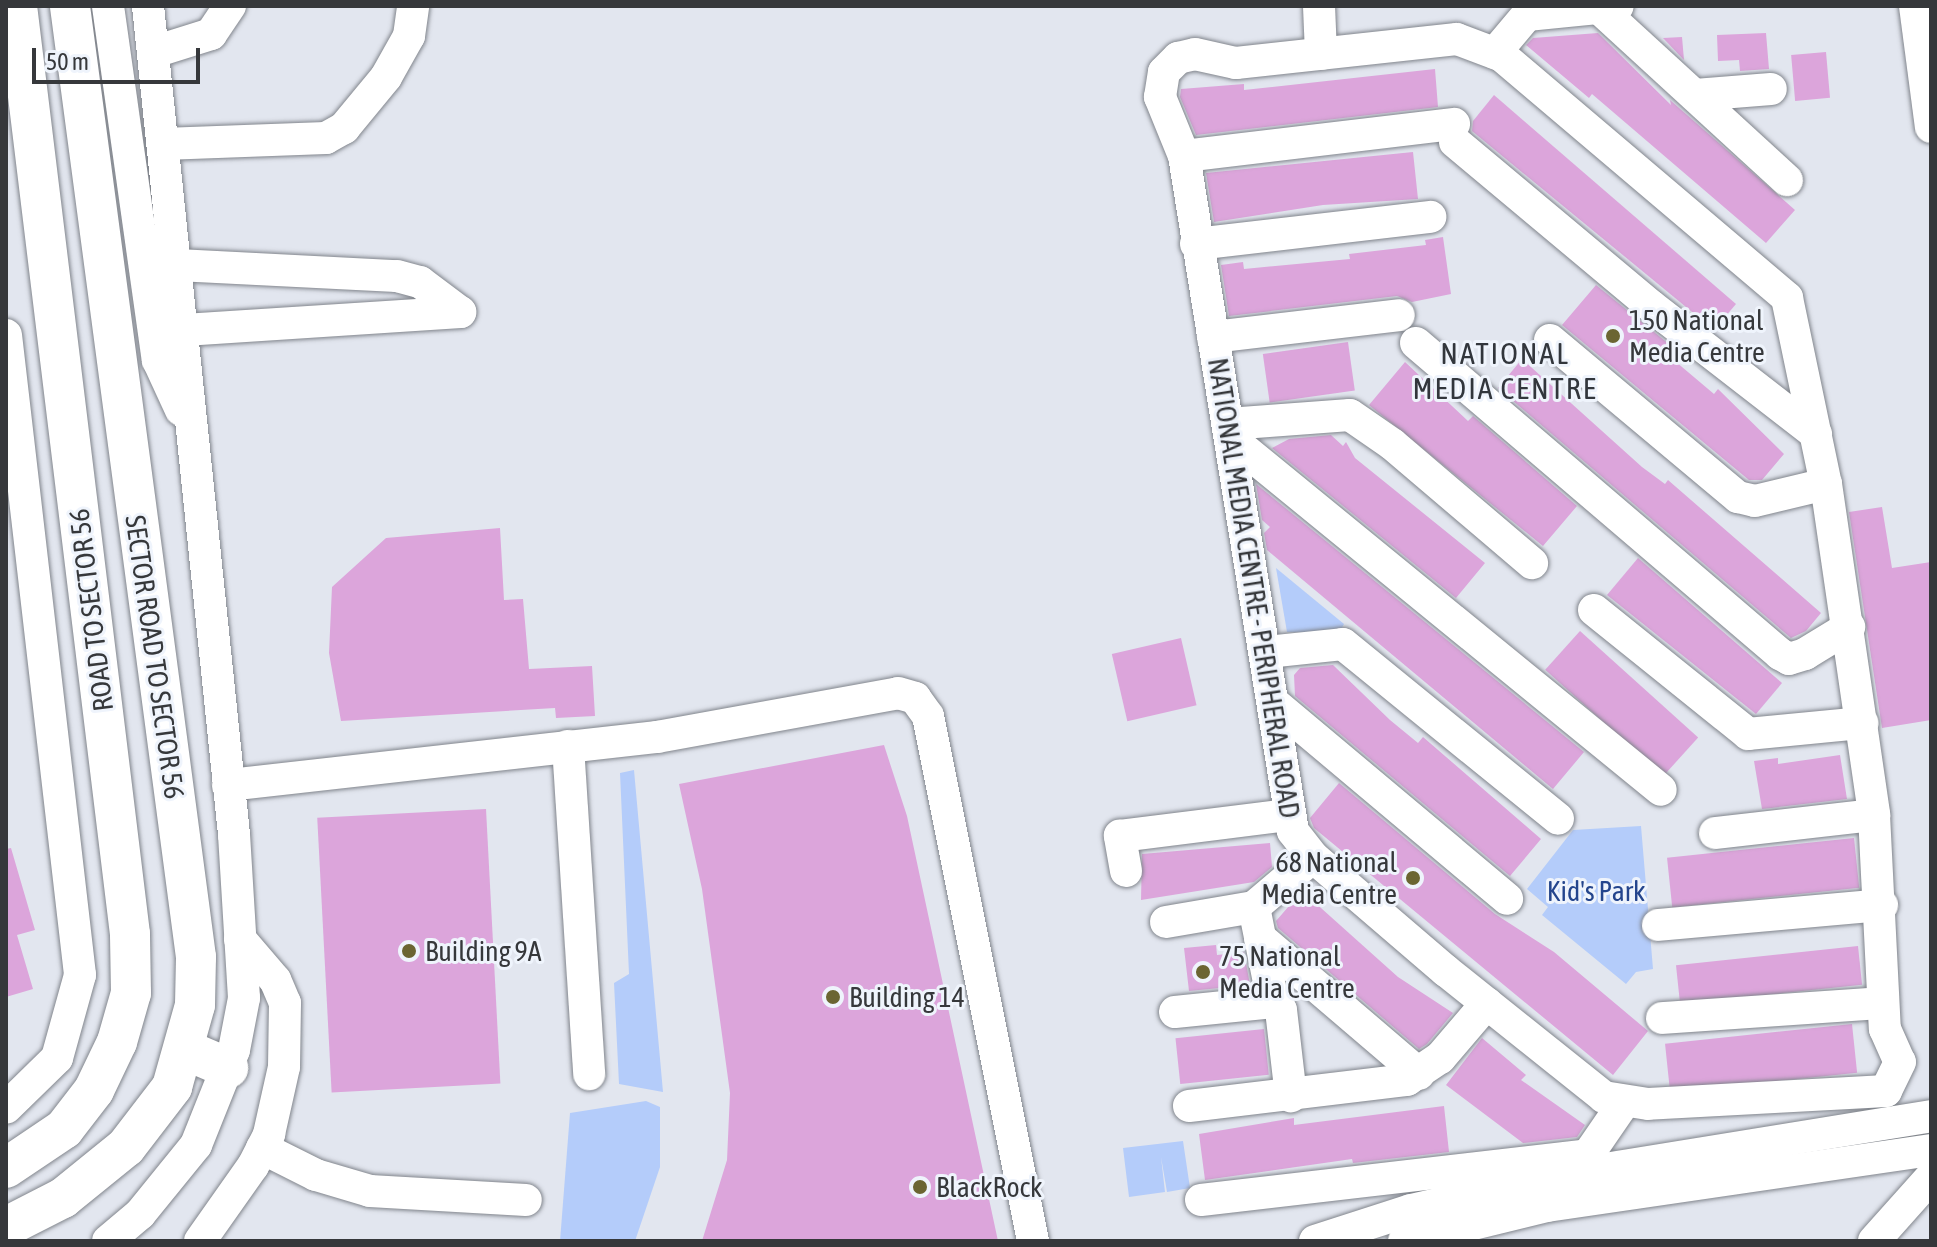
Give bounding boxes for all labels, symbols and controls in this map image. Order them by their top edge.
scale bar [36,32,204,82]
text: 50 m [46,48,89,75]
place label: 150 National Media Centre [1629,303,1765,369]
marker: 150 National Media Centre [1604,327,1622,345]
district label: NATIONAL MEDIA CENTRE [1412,335,1598,406]
street label: NATIONAL MEDIA CENTRE - PERIPHERAL ROAD [1201,356,1307,820]
street label: ROAD TO SECTOR 56 [62,507,120,713]
street label: SECTOR ROAD TO SECTOR 56 [118,513,192,801]
place label: 68 National Media Centre [1261,845,1397,911]
marker: 68 National Media Centre [1404,869,1422,887]
park label: Kid's Park [1547,874,1645,908]
place label: Building 9A [425,934,541,968]
place label: 75 National Media Centre [1219,939,1355,1005]
marker: Building 9A [400,942,418,960]
marker: 75 National Media Centre [1194,963,1212,981]
place label: Building 14 [849,980,965,1014]
marker: Building 14 [824,988,842,1006]
place label: BlackRock [936,1170,1042,1204]
marker: BlackRock [911,1178,929,1196]

